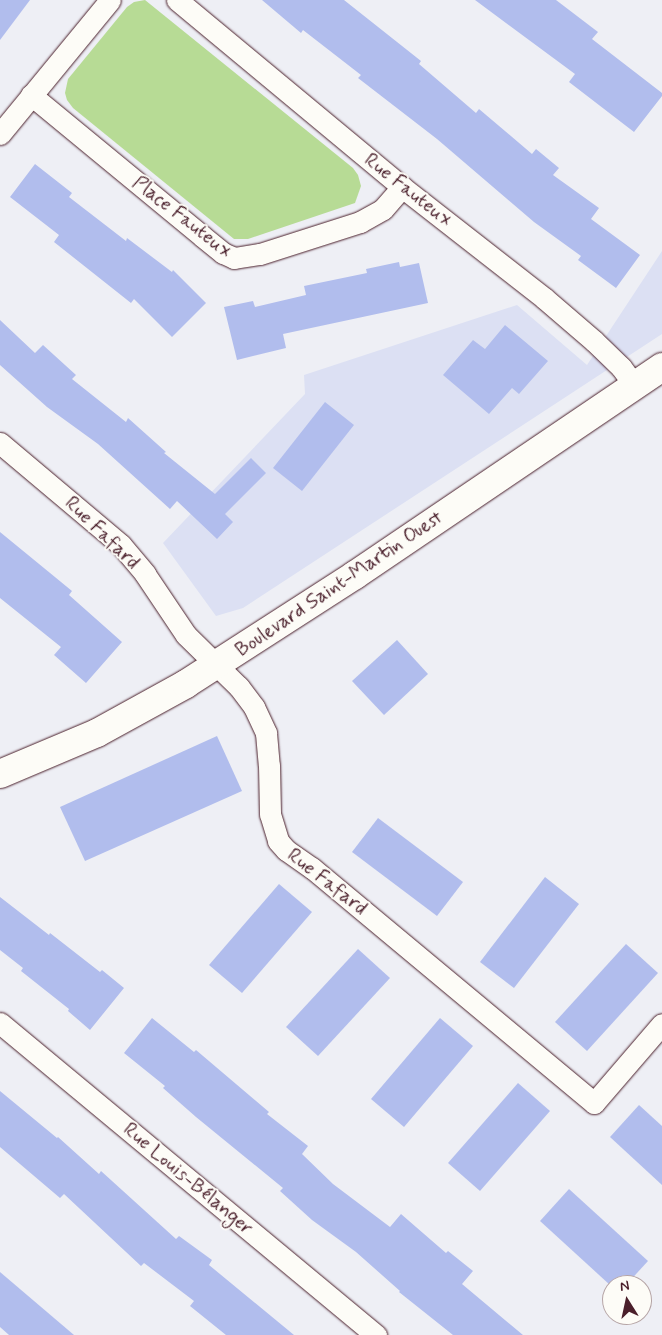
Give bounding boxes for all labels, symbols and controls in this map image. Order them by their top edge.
street label: Rue Fauteux [362,150,454,230]
street label: Place Fauteux [130,173,234,261]
street label: Rue Fafard [61,492,143,574]
street label: Boulevard Saint-Martin Ouest [230,505,448,663]
street label: Rue Fafard [283,844,371,920]
street label: Rue Louis-Bélanger [119,1118,257,1240]
north arrow [602,1275,652,1325]
text: N [618,1277,631,1296]

